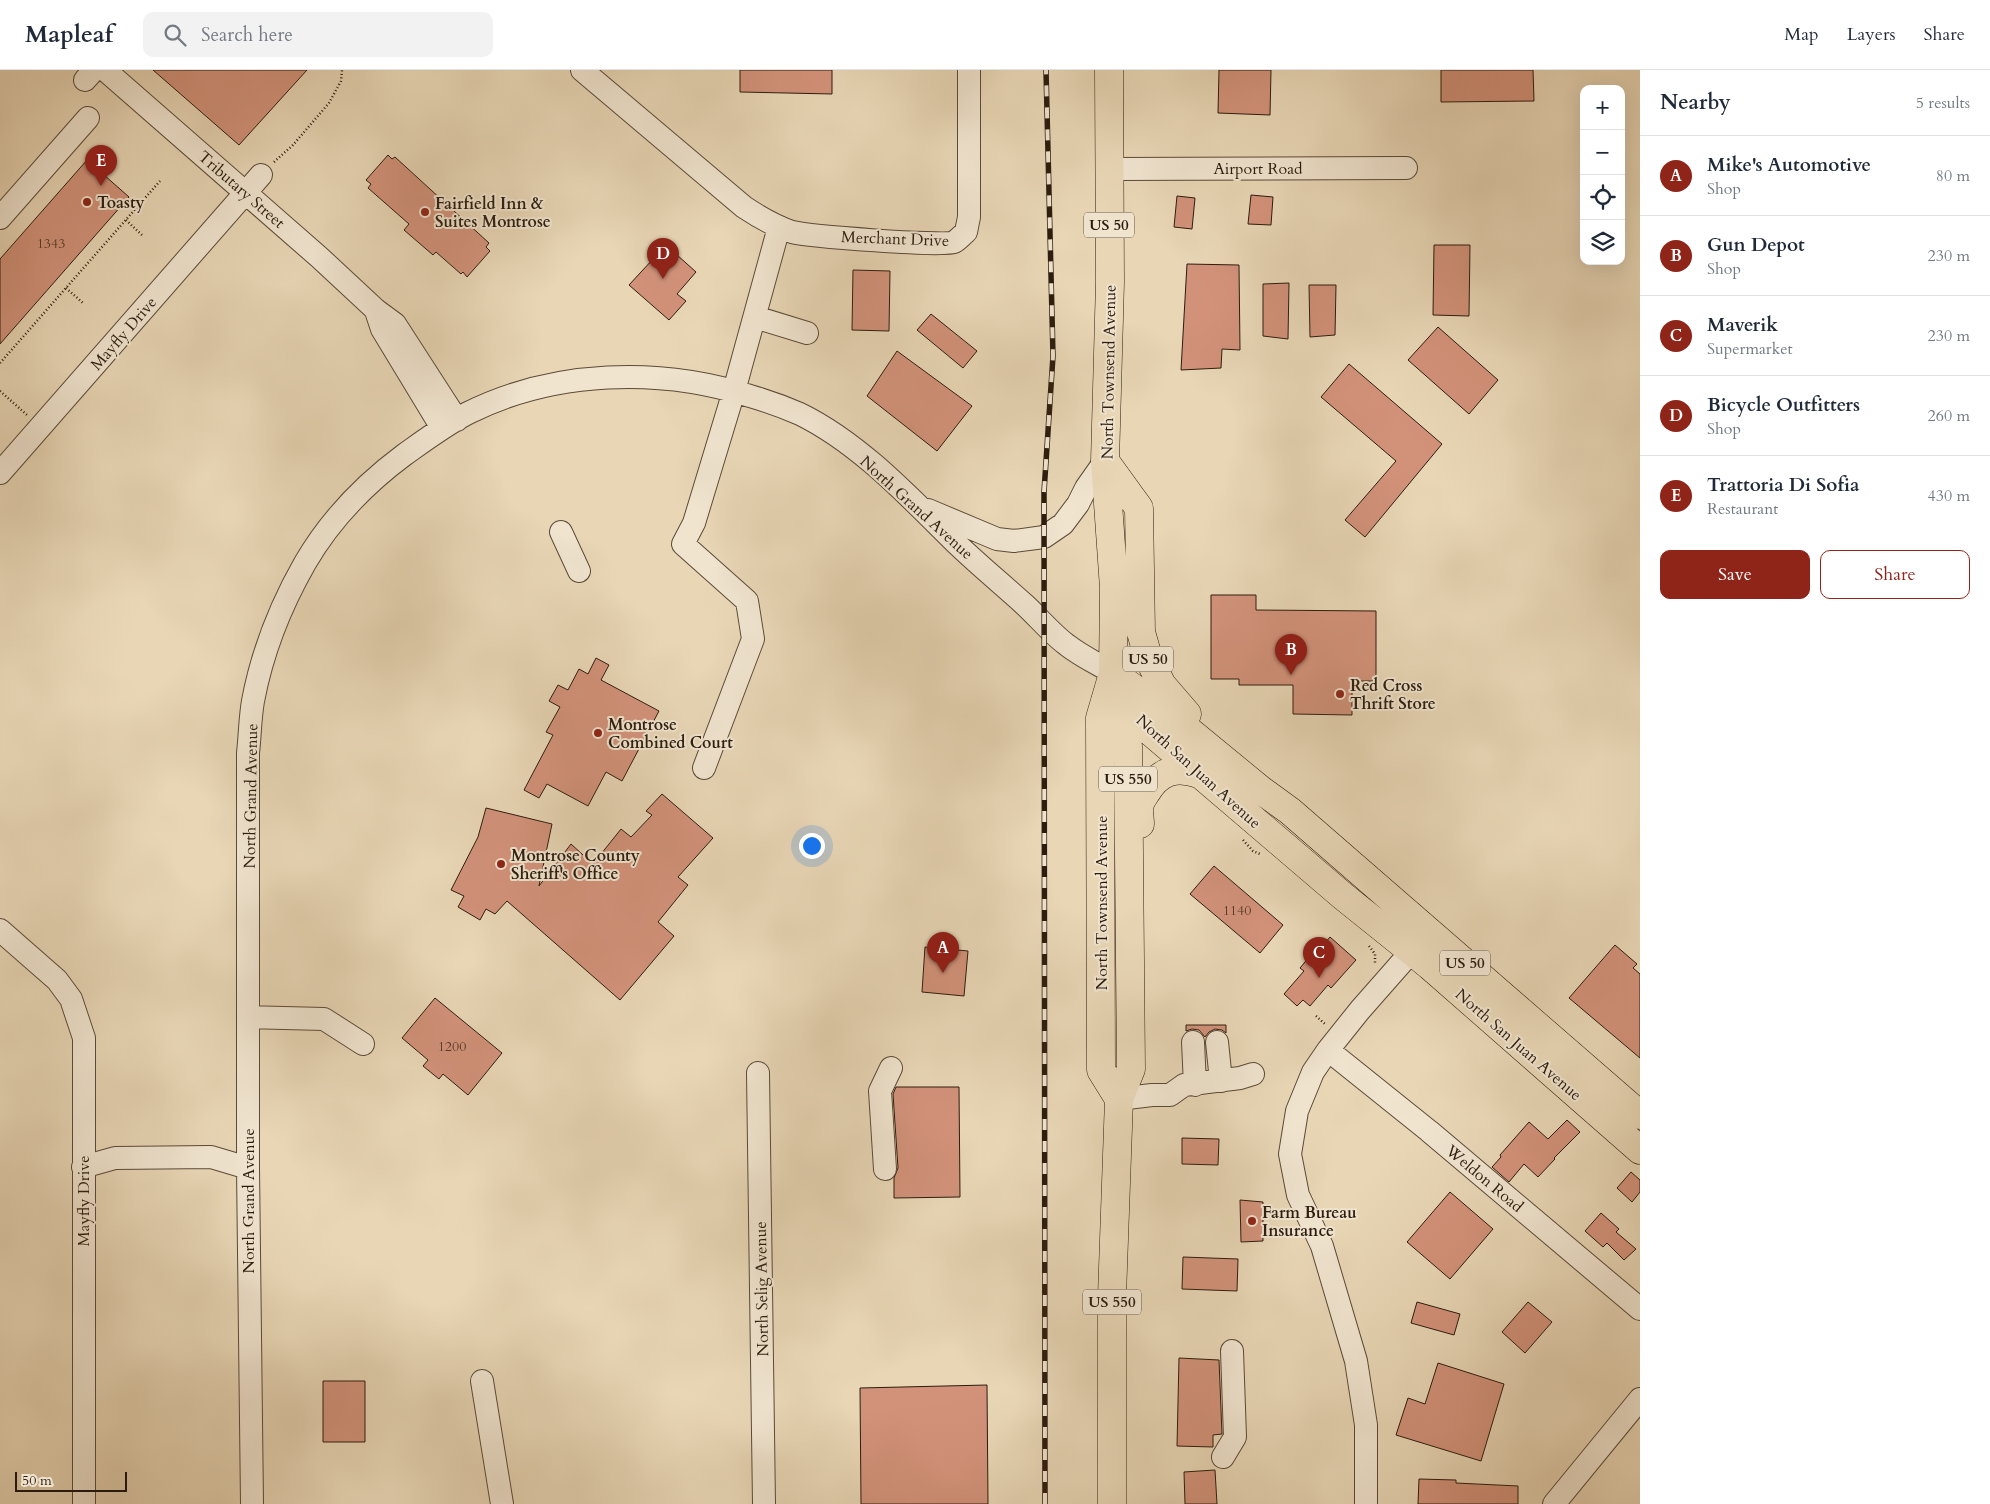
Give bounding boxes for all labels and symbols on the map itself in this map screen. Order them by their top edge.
pin: E [85,145,117,186]
street label: Tributary Street [193,146,289,234]
street label: Airport Road [1213,158,1303,180]
place label: Toasty [97,192,145,214]
place label: Fairfield Inn & Suites Montrose [435,193,551,233]
marker: Toasty [81,196,93,208]
marker: Fairfield Inn & Suites Montrose [419,206,431,218]
road number: US 50 [1084,212,1134,238]
street label: Merchant Drive [840,226,949,252]
house number: 1343 [37,234,65,253]
pin: D [647,238,679,279]
street label: North Townsend Avenue [1096,284,1122,460]
street label: Mayfly Drive [86,292,162,375]
street label: North Grand Avenue [855,451,978,565]
pin: B [1275,634,1307,675]
road number: US 50 [1123,646,1173,672]
place label: Red Cross Thrift Store [1350,675,1436,715]
marker: Red Cross Thrift Store [1334,688,1346,700]
street label: North San Juan Avenue [1131,710,1266,834]
place label: Montrose Combined Court [608,714,733,754]
street label: North Grand Avenue [239,723,263,869]
marker: Montrose Combined Court [592,727,604,739]
road number: US 550 [1099,766,1157,792]
street label: North Townsend Avenue [1091,816,1113,990]
your location [799,833,825,859]
place label: Montrose County Sheriff's Office [511,845,640,885]
marker: Montrose County Sheriff's Office [495,858,507,870]
house number: 1140 [1223,901,1251,920]
pin: A [927,932,959,973]
pin: C [1303,937,1335,978]
road number: US 50 [1440,950,1490,976]
street label: North San Juan Avenue [1450,984,1586,1106]
house number: 1200 [438,1037,466,1056]
street label: North Grand Avenue [238,1128,260,1274]
street label: Weldon Road [1440,1139,1528,1218]
street label: Mayfly Drive [73,1155,95,1247]
place label: Farm Bureau Insurance [1262,1202,1357,1242]
marker: Farm Bureau Insurance [1246,1215,1258,1227]
street label: North Selig Avenue [750,1221,774,1357]
road number: US 550 [1083,1290,1141,1314]
scale bar [15,1469,128,1492]

